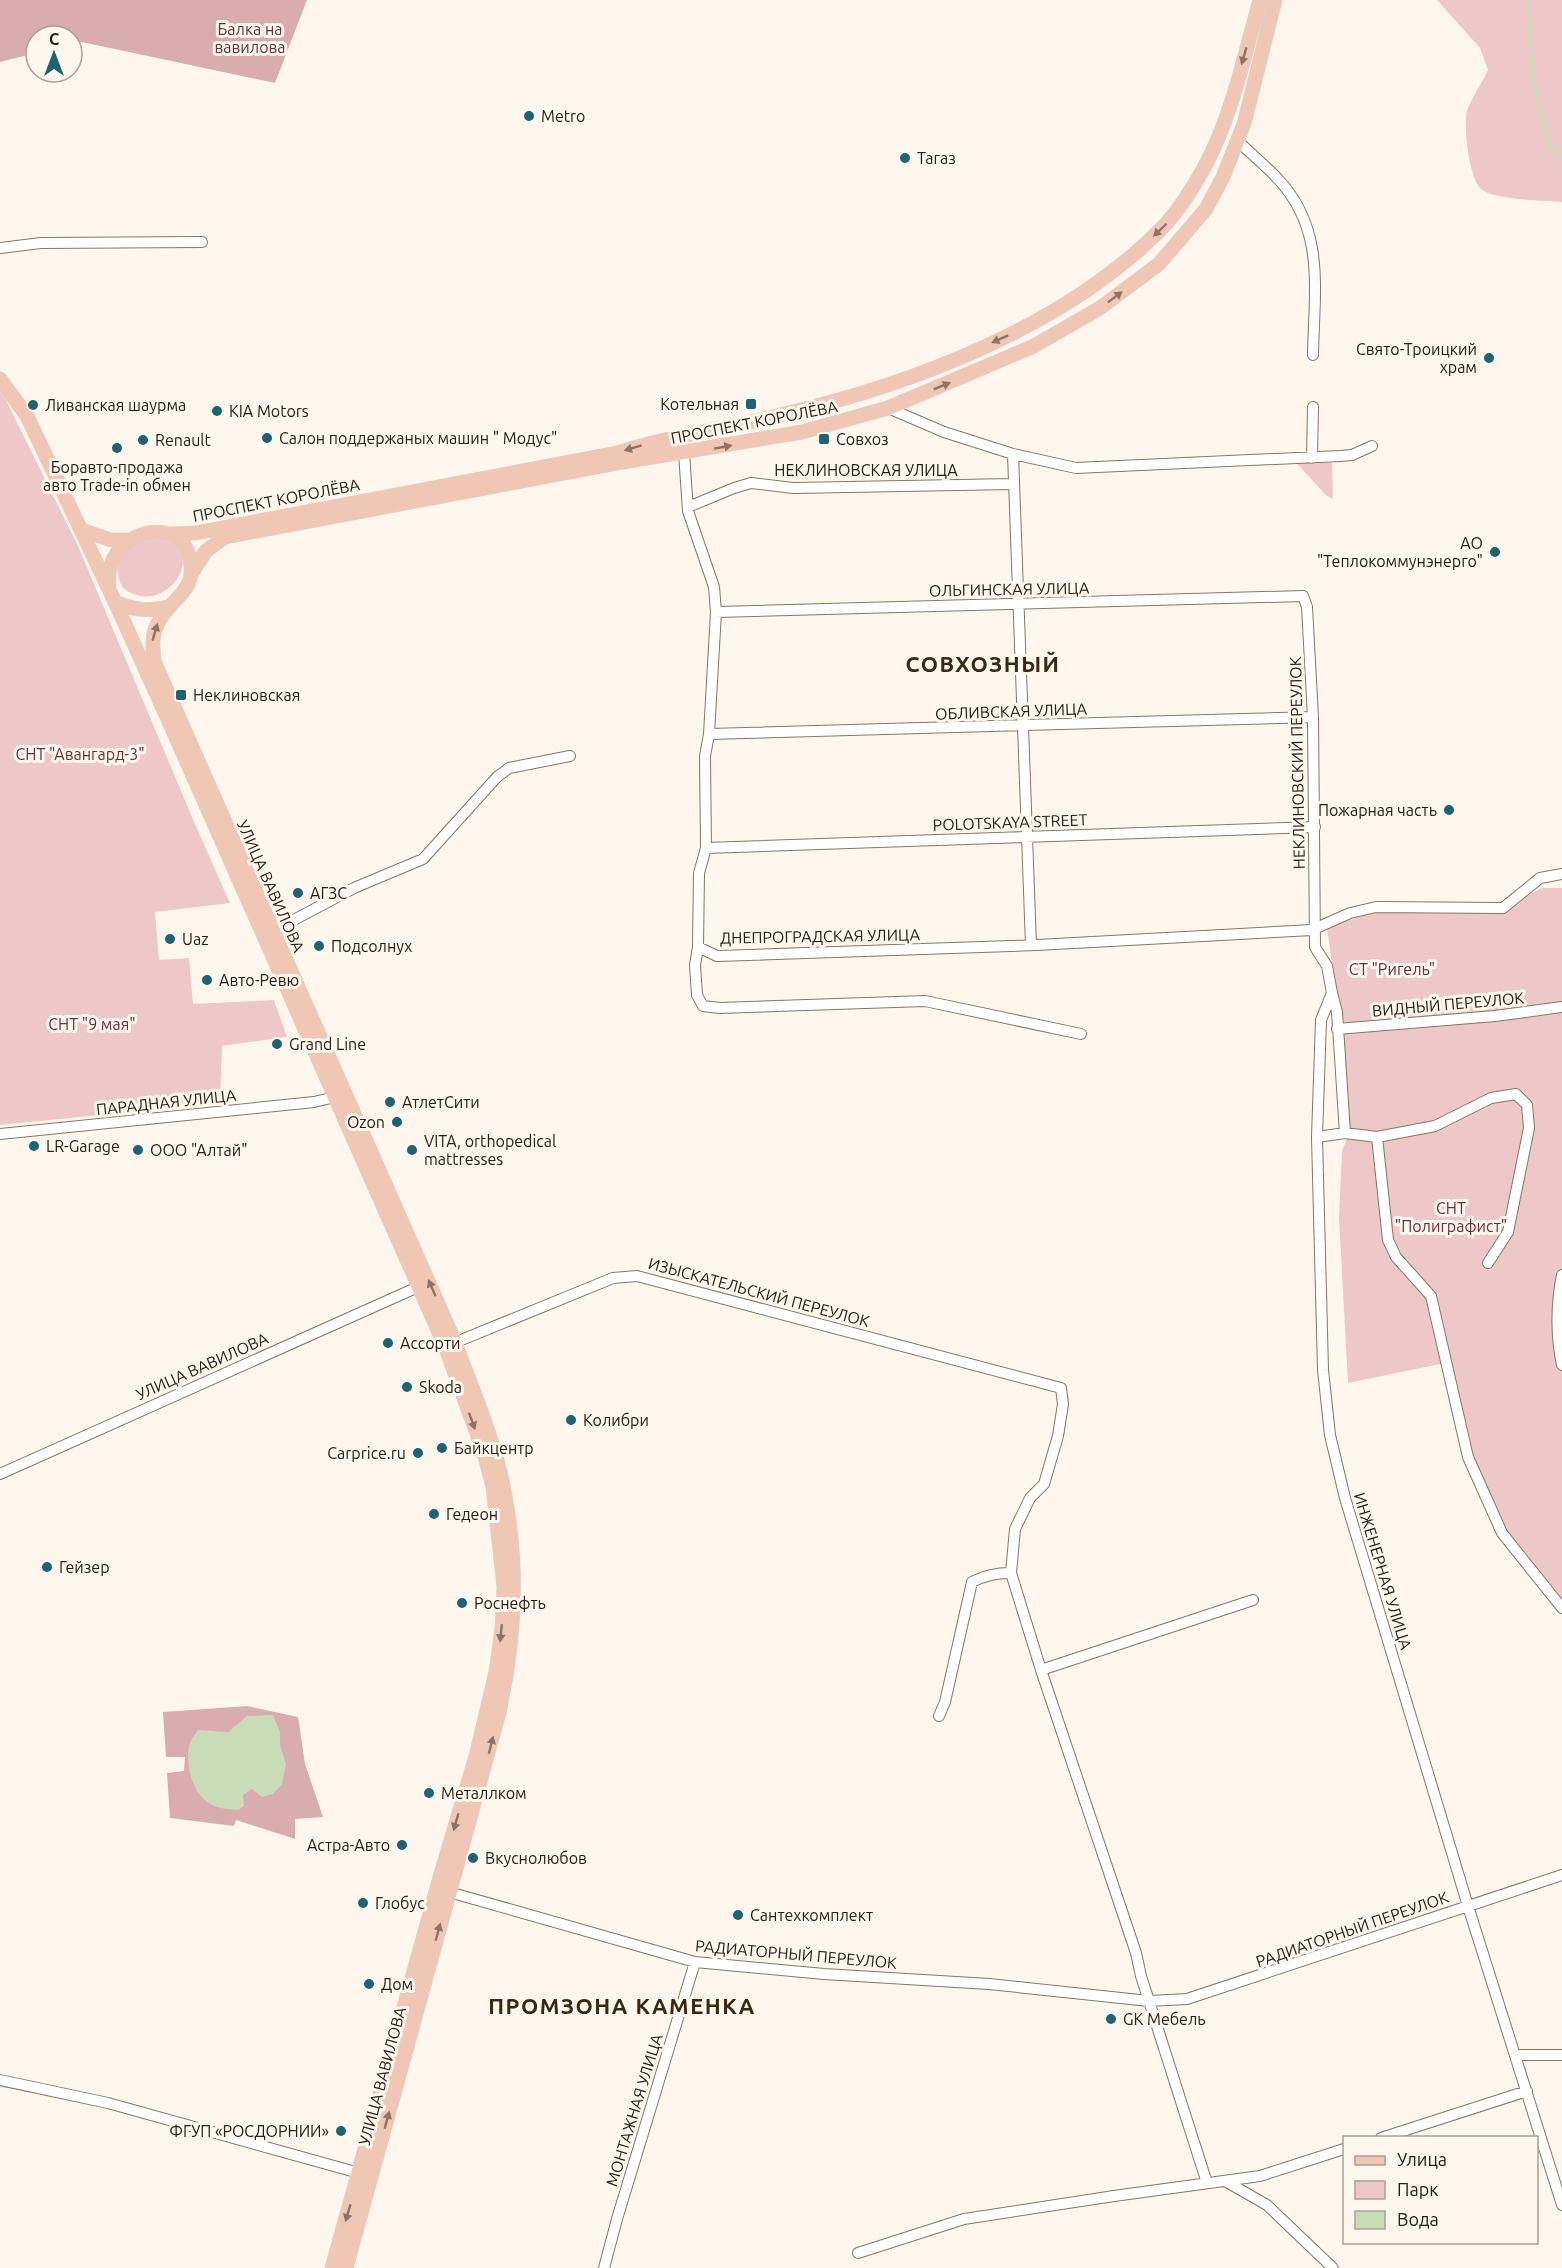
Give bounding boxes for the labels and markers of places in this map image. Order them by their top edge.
place label: Metro [541,107,585,125]
marker: Metro [522,109,536,123]
place label: Тагаз [917,149,956,167]
marker: Тагаз [898,151,912,165]
place label: Свято-Троицкий храм [1356,340,1477,376]
marker: Свято-Троицкий храм [1482,351,1496,365]
place label: Котельная [660,395,739,413]
place label: Ливанская шаурма [45,396,186,414]
marker: Котельная [744,397,758,411]
marker: Ливанская шаурма [26,398,40,412]
place label: KIA Motors [229,402,309,420]
marker: KIA Motors [210,404,224,418]
place label: Салон поддержаных машин " Модус" [279,429,557,447]
place label: Совхоз [836,430,889,448]
place label: Renault [155,431,211,449]
marker: Салон поддержаных машин " Модус" [260,431,274,445]
marker: Совхоз [817,432,831,446]
marker: Renault [136,433,150,447]
marker: Боравто-продажа авто Trade-in обмен [110,441,124,455]
place label: Боравто-продажа авто Trade-in обмен [43,458,191,494]
place label: АО "Теплокоммунэнерго" [1317,534,1483,570]
marker: АО "Теплокоммунэнерго" [1488,545,1502,559]
place label: Неклиновская [193,686,300,704]
marker: Неклиновская [174,688,188,702]
place label: Пожарная часть [1318,801,1437,819]
marker: Пожарная часть [1442,803,1456,817]
place label: АГЗС [310,884,347,902]
marker: АГЗС [291,886,305,900]
place label: Uaz [182,930,209,948]
marker: Uaz [163,932,177,946]
place label: Подсолнух [331,937,412,955]
marker: Подсолнух [312,939,326,953]
place label: Авто-Ревю [219,971,299,989]
marker: Авто-Ревю [200,973,214,987]
place label: Grand Line [289,1035,366,1053]
marker: Grand Line [270,1037,284,1051]
place label: АтлетСити [402,1093,480,1111]
marker: АтлетСити [383,1095,397,1109]
place label: Ozon [347,1113,385,1131]
marker: Ozon [390,1115,404,1129]
place label: VITA, orthopedical mattresses [424,1132,556,1168]
place label: LR-Garage [46,1137,120,1155]
marker: LR-Garage [27,1139,41,1153]
place label: ООО "Алтай" [150,1141,248,1159]
marker: ООО "Алтай" [131,1143,145,1157]
marker: VITA, orthopedical mattresses [405,1143,419,1157]
place label: Ассорти [400,1334,461,1352]
marker: Ассорти [381,1336,395,1350]
place label: Skoda [419,1378,462,1396]
marker: Skoda [400,1380,414,1394]
place label: Колибри [583,1411,649,1429]
marker: Колибри [564,1413,578,1427]
place label: Байкцентр [454,1439,534,1457]
marker: Байкцентр [435,1441,449,1455]
place label: Carprice.ru [327,1444,406,1462]
marker: Carprice.ru [411,1446,425,1460]
place label: Гедеон [446,1505,498,1523]
marker: Гедеон [427,1507,441,1521]
place label: Гейзер [59,1558,110,1576]
marker: Гейзер [40,1560,54,1574]
place label: Роснефть [474,1594,546,1612]
marker: Роснефть [455,1596,469,1610]
place label: Металлком [441,1784,527,1802]
marker: Металлком [422,1786,436,1800]
place label: Астра-Авто [307,1836,390,1854]
marker: Астра-Авто [395,1838,409,1852]
place label: Вкуснолюбов [485,1849,587,1867]
marker: Вкуснолюбов [466,1851,480,1865]
place label: Глобус [375,1894,425,1912]
marker: Глобус [356,1896,370,1910]
place label: Сантехкомплект [750,1906,873,1924]
marker: Сантехкомплект [731,1908,745,1922]
place label: Дом [381,1975,413,1993]
marker: Дом [362,1977,376,1991]
place label: GK Мебель [1123,2010,1206,2028]
marker: GK Мебель [1104,2012,1118,2026]
place label: ФГУП «РОСДОРНИИ» [169,2122,329,2140]
marker: ФГУП «РОСДОРНИИ» [334,2124,348,2138]

